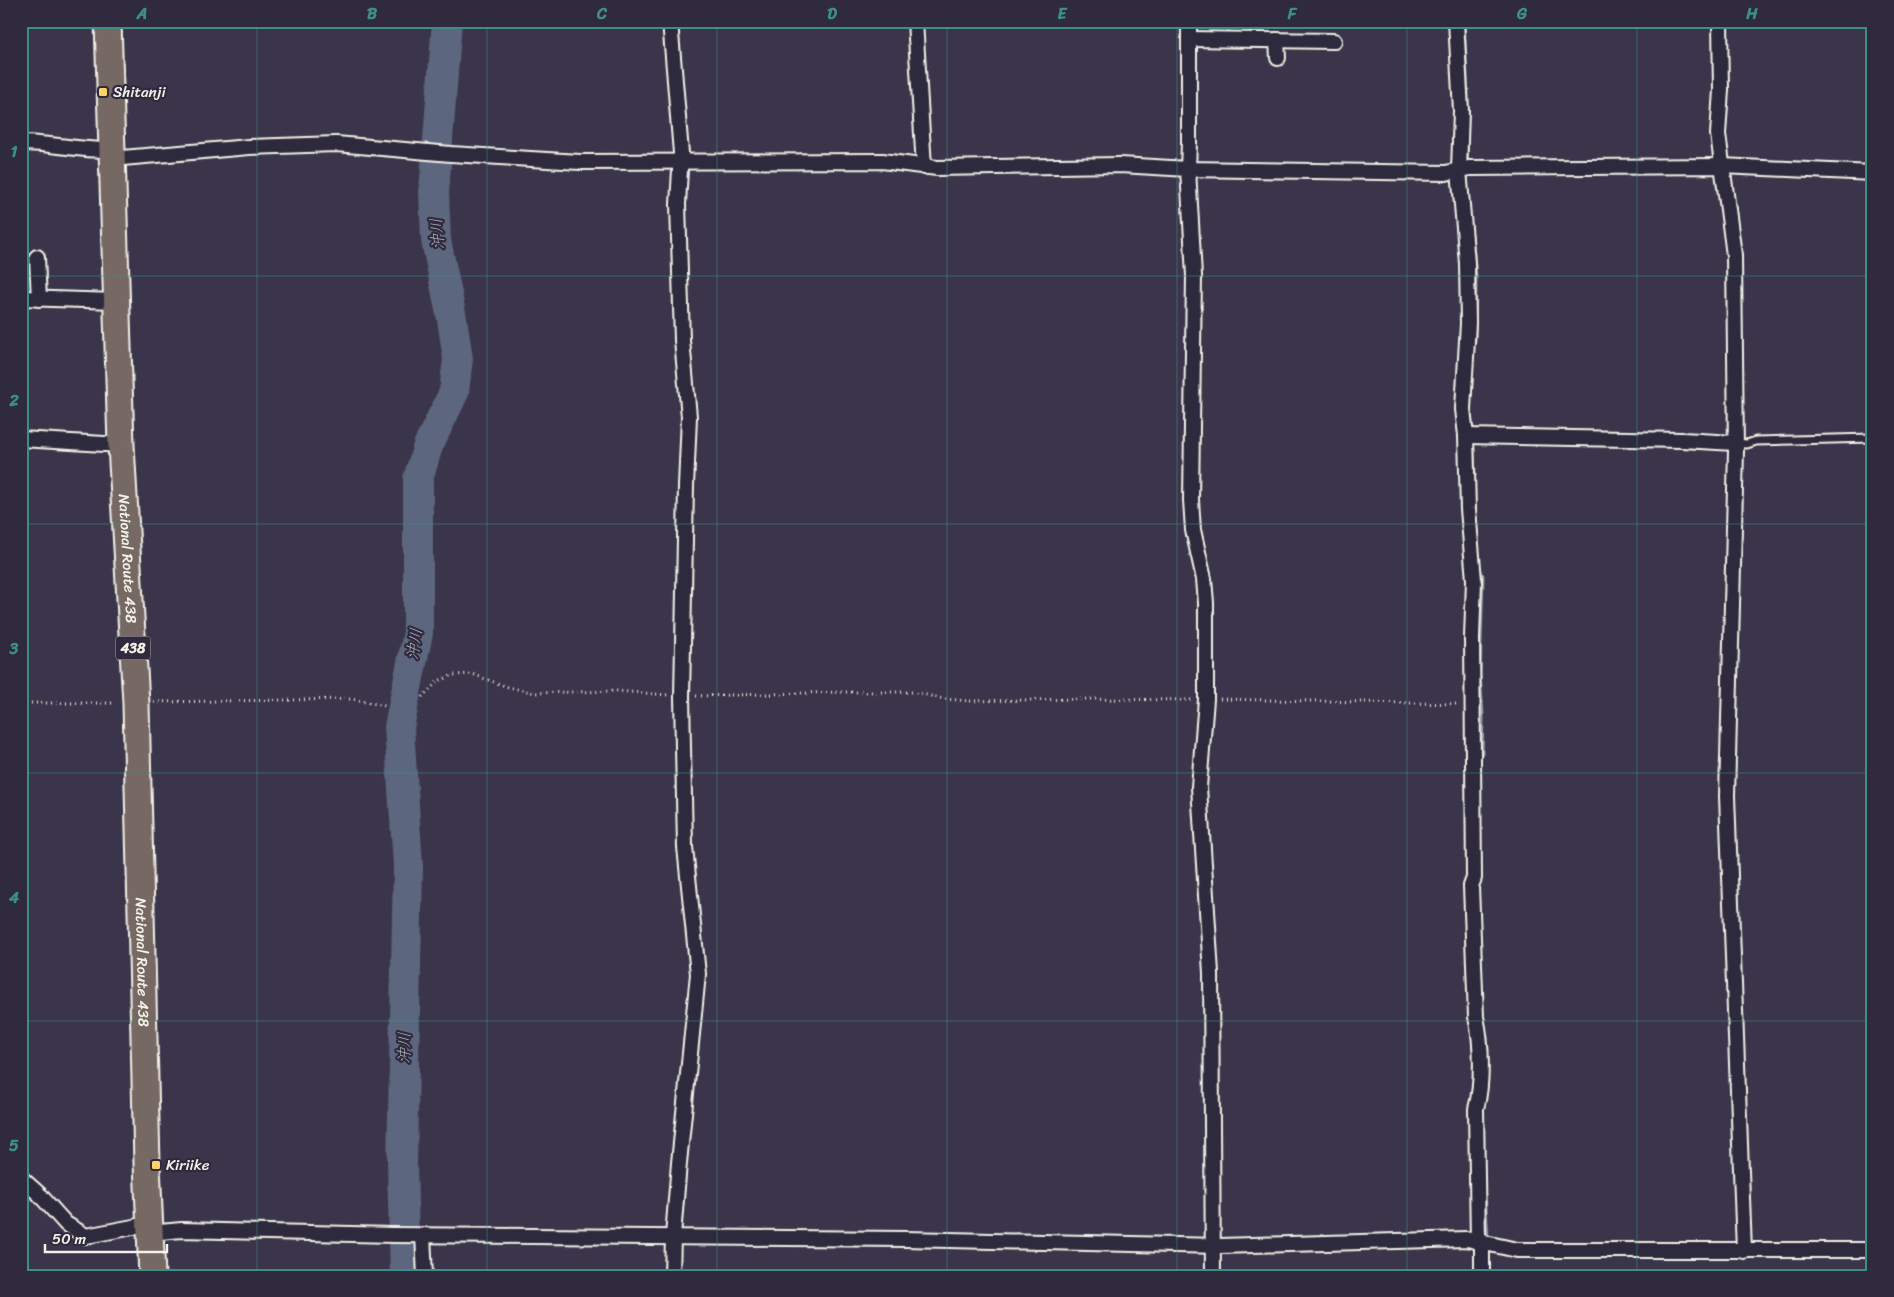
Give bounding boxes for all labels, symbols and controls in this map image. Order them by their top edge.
text: A [136,0,147,28]
text: B [367,0,378,28]
text: C [596,0,608,28]
text: D [827,0,837,28]
text: E [1058,0,1068,28]
text: F [1287,0,1298,28]
text: G [1516,0,1528,28]
text: H [1745,0,1758,28]
place label: Shitanji [113,79,167,105]
marker: Shitanji [97,86,109,98]
text: 1 [11,137,18,166]
water label: 沖川 [421,217,453,251]
text: 2 [8,386,19,415]
street label: National Route 438 [111,493,144,624]
water label: 沖川 [397,626,431,662]
text: 3 [9,634,19,663]
road number: 438 [116,636,150,660]
text: 4 [8,883,19,912]
street label: National Route 438 [128,897,157,1027]
water label: 沖川 [389,1032,419,1064]
text: 5 [9,1131,19,1160]
place label: Kiriike [166,1152,210,1178]
marker: Kiriike [150,1159,162,1171]
scale bar [45,1222,168,1254]
text: 50 m [52,1226,87,1252]

